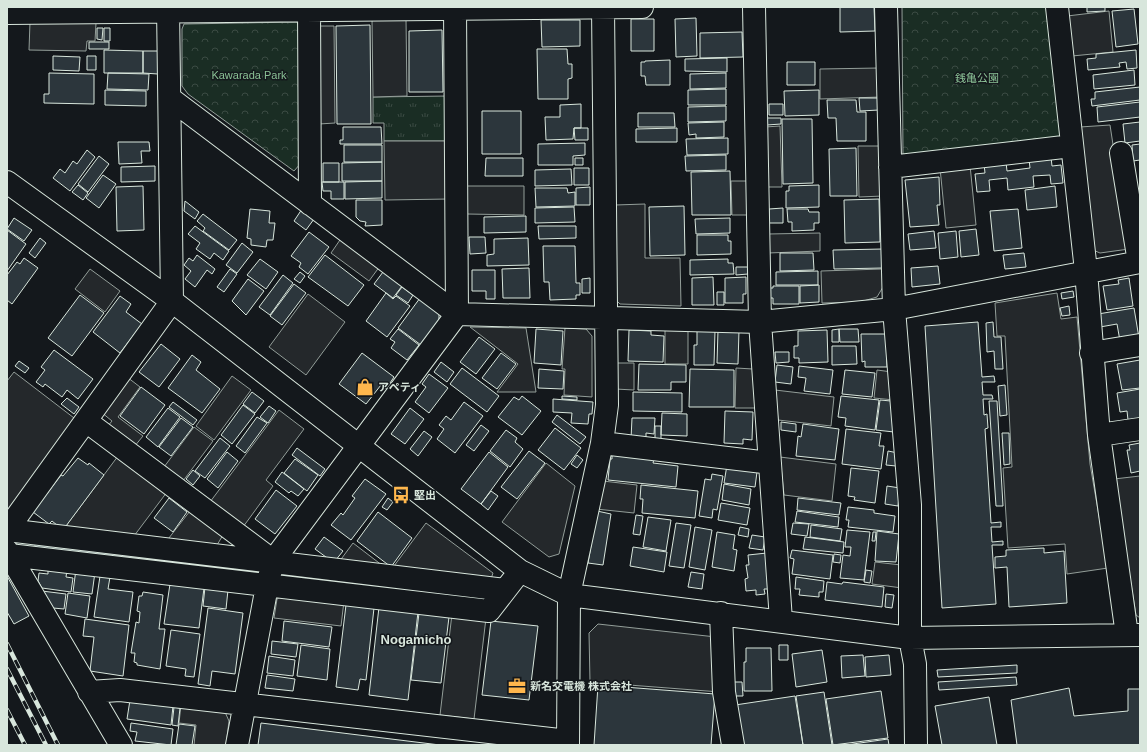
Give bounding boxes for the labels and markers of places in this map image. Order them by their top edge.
shop icon: アペティ [355,377,375,397]
place label: アペティ [378,381,421,393]
bus stop icon: 堅出 [391,485,411,505]
place label: 堅出 [414,489,436,501]
office icon: 新名交電機 株式会社 [507,676,527,696]
place label: 新名交電機 株式会社 [530,680,632,692]

